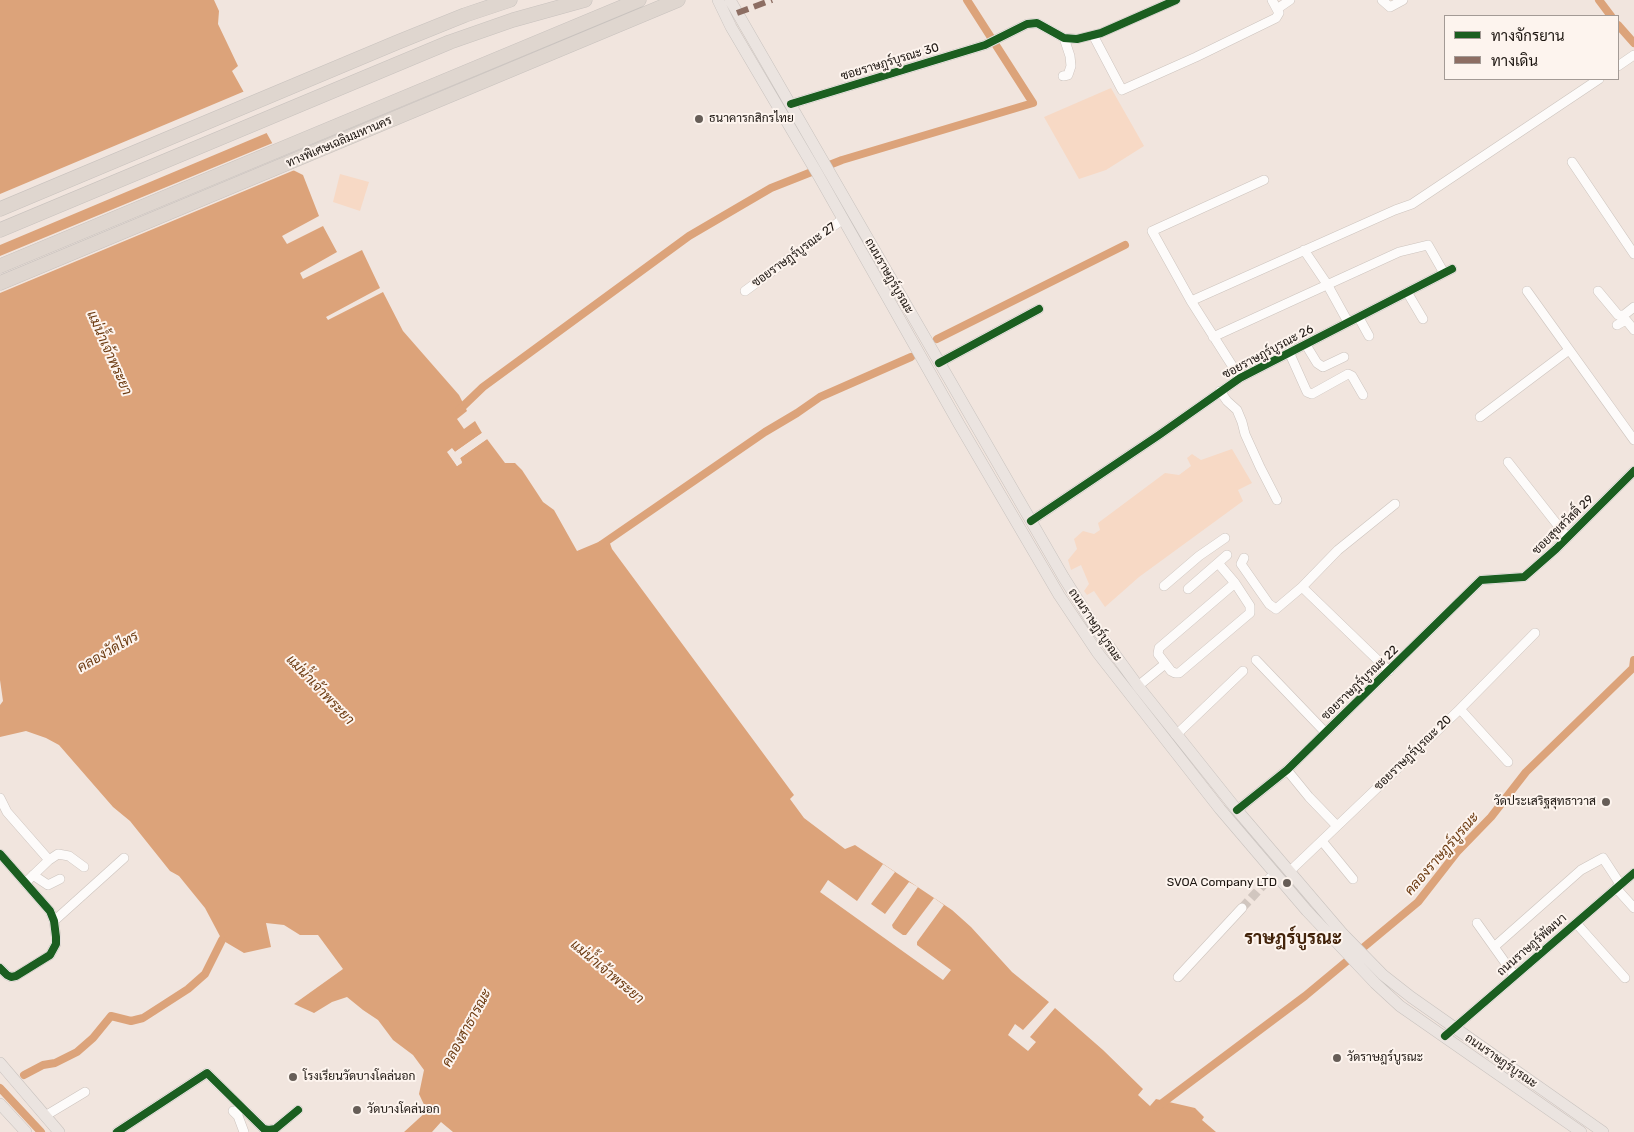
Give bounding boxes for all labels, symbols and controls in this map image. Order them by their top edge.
legend [1444,15,1619,80]
text: ทางจักรยาน [1491,27,1565,45]
street label: ซอยราษฎร์บูรณะ 30 [839,40,941,84]
text: ทางเดิน [1491,52,1538,70]
place label: ธนาคารกสิกรไทย [709,112,794,126]
street label: ทางพิเศษเฉลิมมหานคร [284,113,394,171]
marker: ธนาคารกสิกรไทย [693,113,705,125]
street label: ซอยราษฎร์บูรณะ 27 [749,220,839,290]
street label: ถนนราษฎร์บูรณะ [861,236,917,316]
water label: แม่น้ำเจ้าพระยา [83,308,135,398]
street label: ซอยราษฎร์บูรณะ 26 [1220,322,1316,382]
street label: ซอยสุขสวัสดิ์ 29 [1529,492,1597,558]
street label: ถนนราษฎร์บูรณะ [1065,586,1125,664]
water label: คลองวัดไทร [74,628,142,676]
street label: ซอยราษฎร์บูรณะ 22 [1319,643,1401,723]
water label: แม่น้ำเจ้าพระยา [283,652,357,728]
street label: ซอยราษฎร์บูรณะ 20 [1371,712,1455,794]
place label: วัดประเสริฐสุทธาวาส [1494,795,1596,809]
marker: วัดประเสริฐสุทธาวาส [1600,796,1612,808]
water label: คลองราษฎร์บูรณะ [1401,809,1483,899]
place label: SVOA Company LTD [1167,876,1277,890]
marker: SVOA Company LTD [1281,877,1293,889]
street label: ถนนราษฎร์พัฒนา [1494,911,1570,979]
district label: ราษฎร์บูรณะ [1244,928,1342,950]
water label: แม่น้ำเจ้าพระยา [567,936,647,1008]
water label: คลองสาธารณะ [439,986,495,1070]
street label: ถนนราษฎร์บูรณะ [1462,1031,1540,1091]
place label: วัดราษฎร์บูรณะ [1347,1051,1423,1065]
marker: วัดราษฎร์บูรณะ [1331,1052,1343,1064]
place label: โรงเรียนวัดบางโคล่นอก [303,1070,415,1084]
marker: โรงเรียนวัดบางโคล่นอก [287,1071,299,1083]
place label: วัดบางโคล่นอก [367,1103,440,1117]
marker: วัดบางโคล่นอก [351,1104,363,1116]

